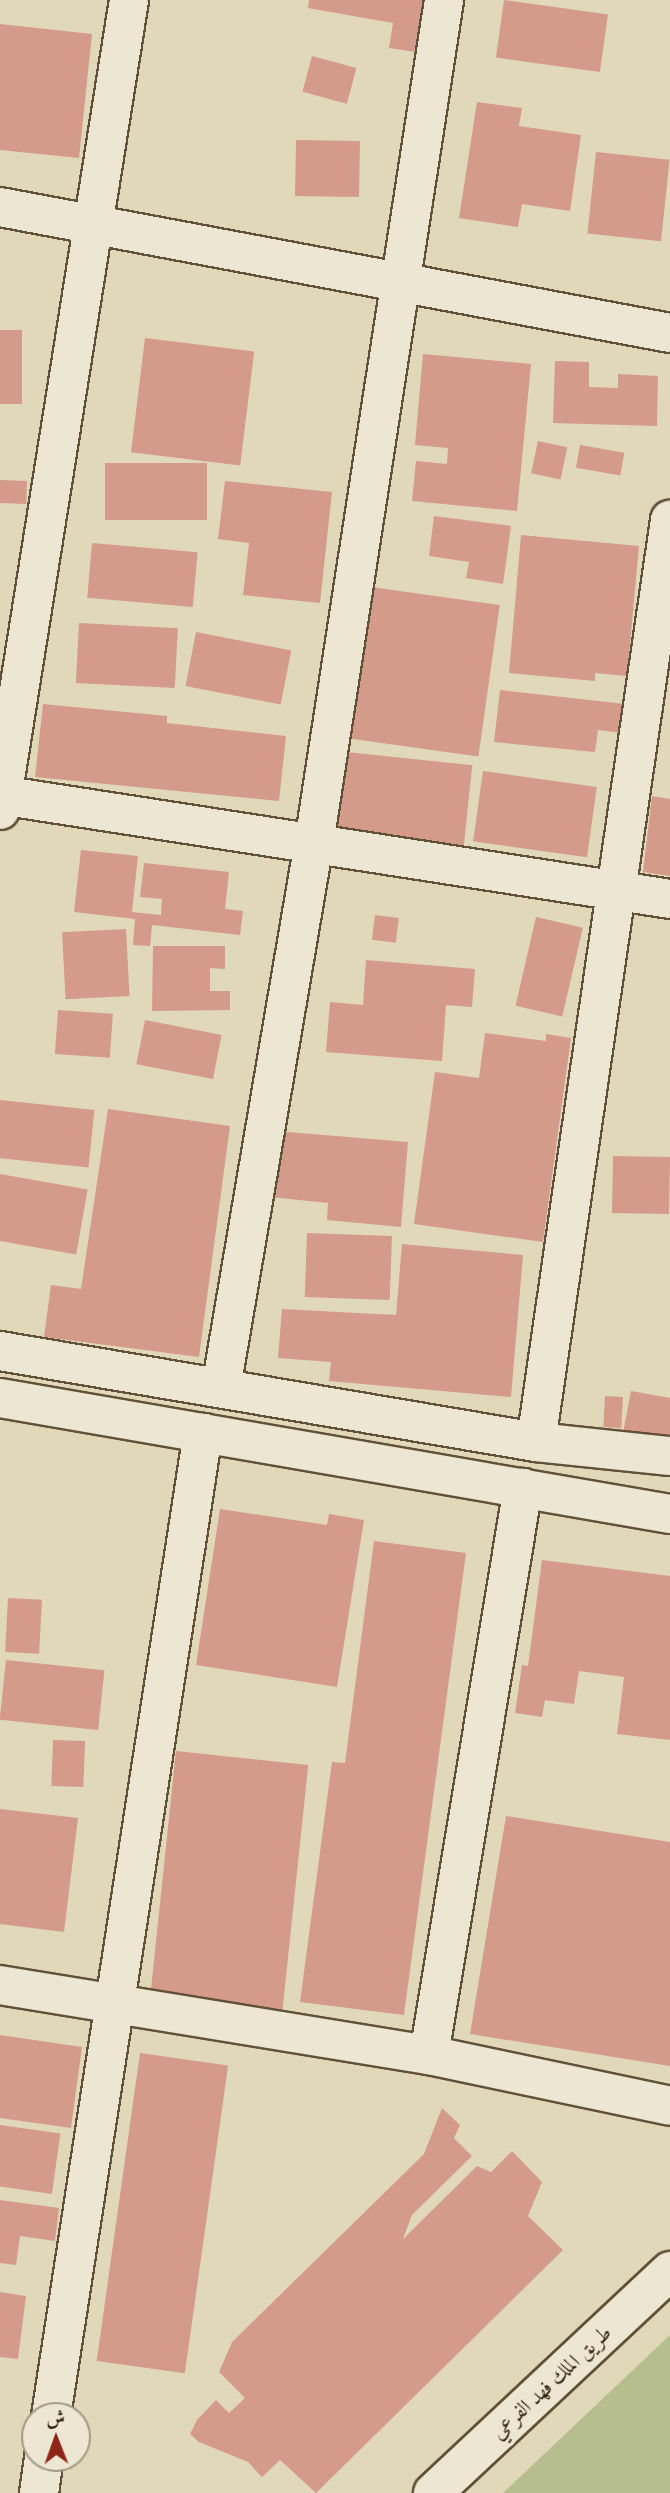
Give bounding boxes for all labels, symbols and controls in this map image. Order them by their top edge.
street label: طريق الملك فهد الفرعي [486,2320,616,2444]
north arrow [21,2402,91,2472]
text: ش [46,2407,65,2429]

